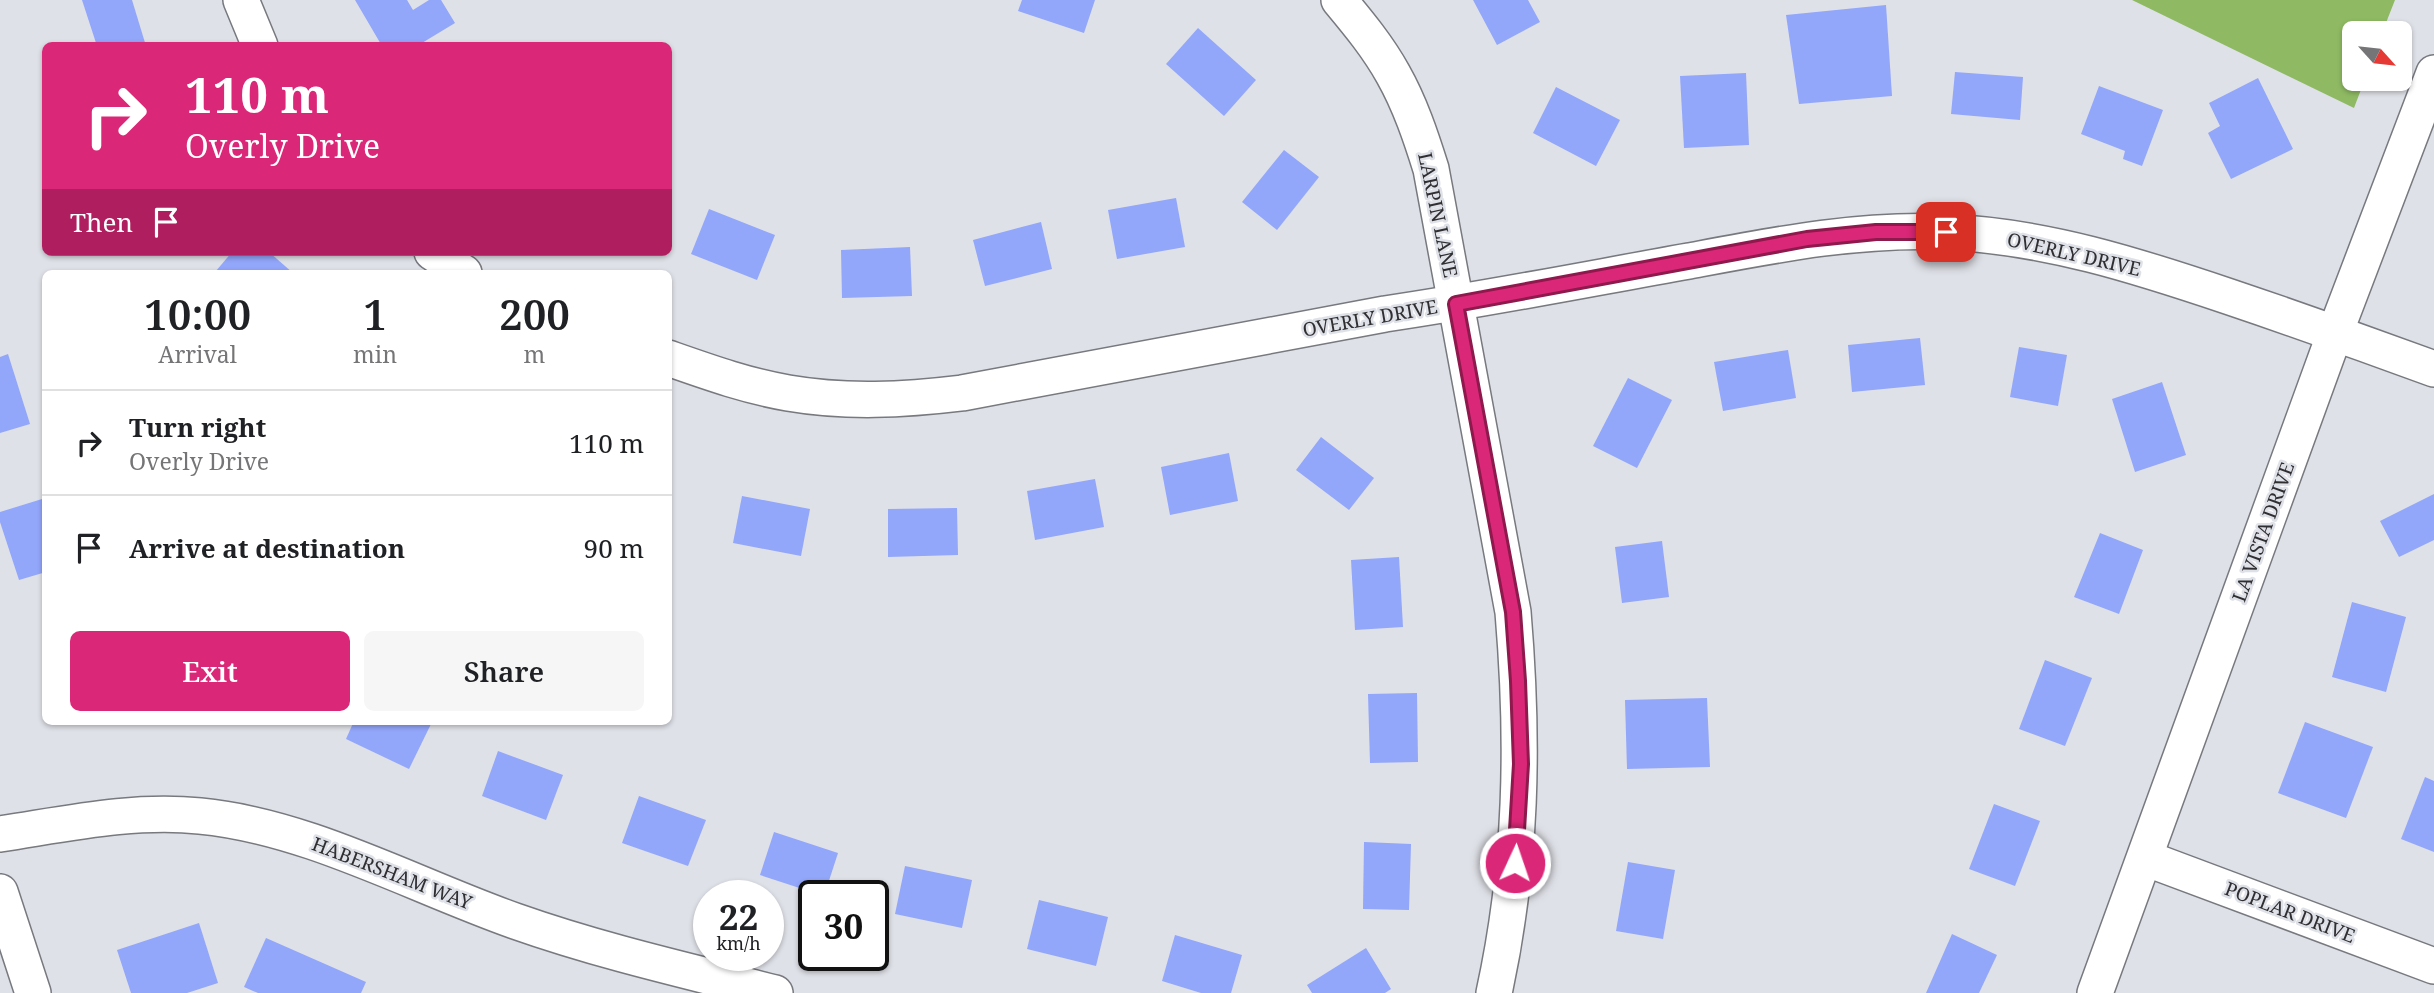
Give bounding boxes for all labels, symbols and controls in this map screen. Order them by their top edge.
north arrow [2342,21,2412,91]
map controls [2342,21,2412,91]
text: 110 m [185,61,329,127]
icon: right [70,70,161,161]
text: Overly Drive [185,124,380,167]
street label: LARPIN LANE [1412,150,1464,280]
pin [1916,202,1976,262]
icon: arrive [147,203,185,241]
text: Then [70,204,133,240]
icon: arrive [1927,213,1965,251]
street label: OVERLY DRIVE [2005,226,2143,282]
text: 10:00 [144,285,251,342]
text: 1 [363,285,387,342]
text: 200 [499,285,570,342]
street label: OVERLY DRIVE [1301,293,1440,343]
text: Arrival [158,338,237,370]
text: min [353,338,397,370]
text: m [524,338,545,370]
text: Turn right [129,409,266,445]
icon: right [70,424,108,462]
text: 110 m [569,425,644,461]
text: Overly Drive [129,445,269,477]
street label: LA VISTA DRIVE [2226,458,2300,605]
icon: arrive [70,529,108,567]
text: Arrive at destination [129,530,405,566]
text: 90 m [584,530,644,566]
button: Exit [70,631,350,711]
button: Share [364,631,644,711]
position arrow [1478,826,1552,900]
street label: HABERSHAM WAY [308,831,476,916]
street label: POPLAR DRIVE [2221,875,2359,949]
speed limit sign: 30 [798,880,889,971]
text: 22 [719,893,758,940]
text: km/h [716,931,761,955]

